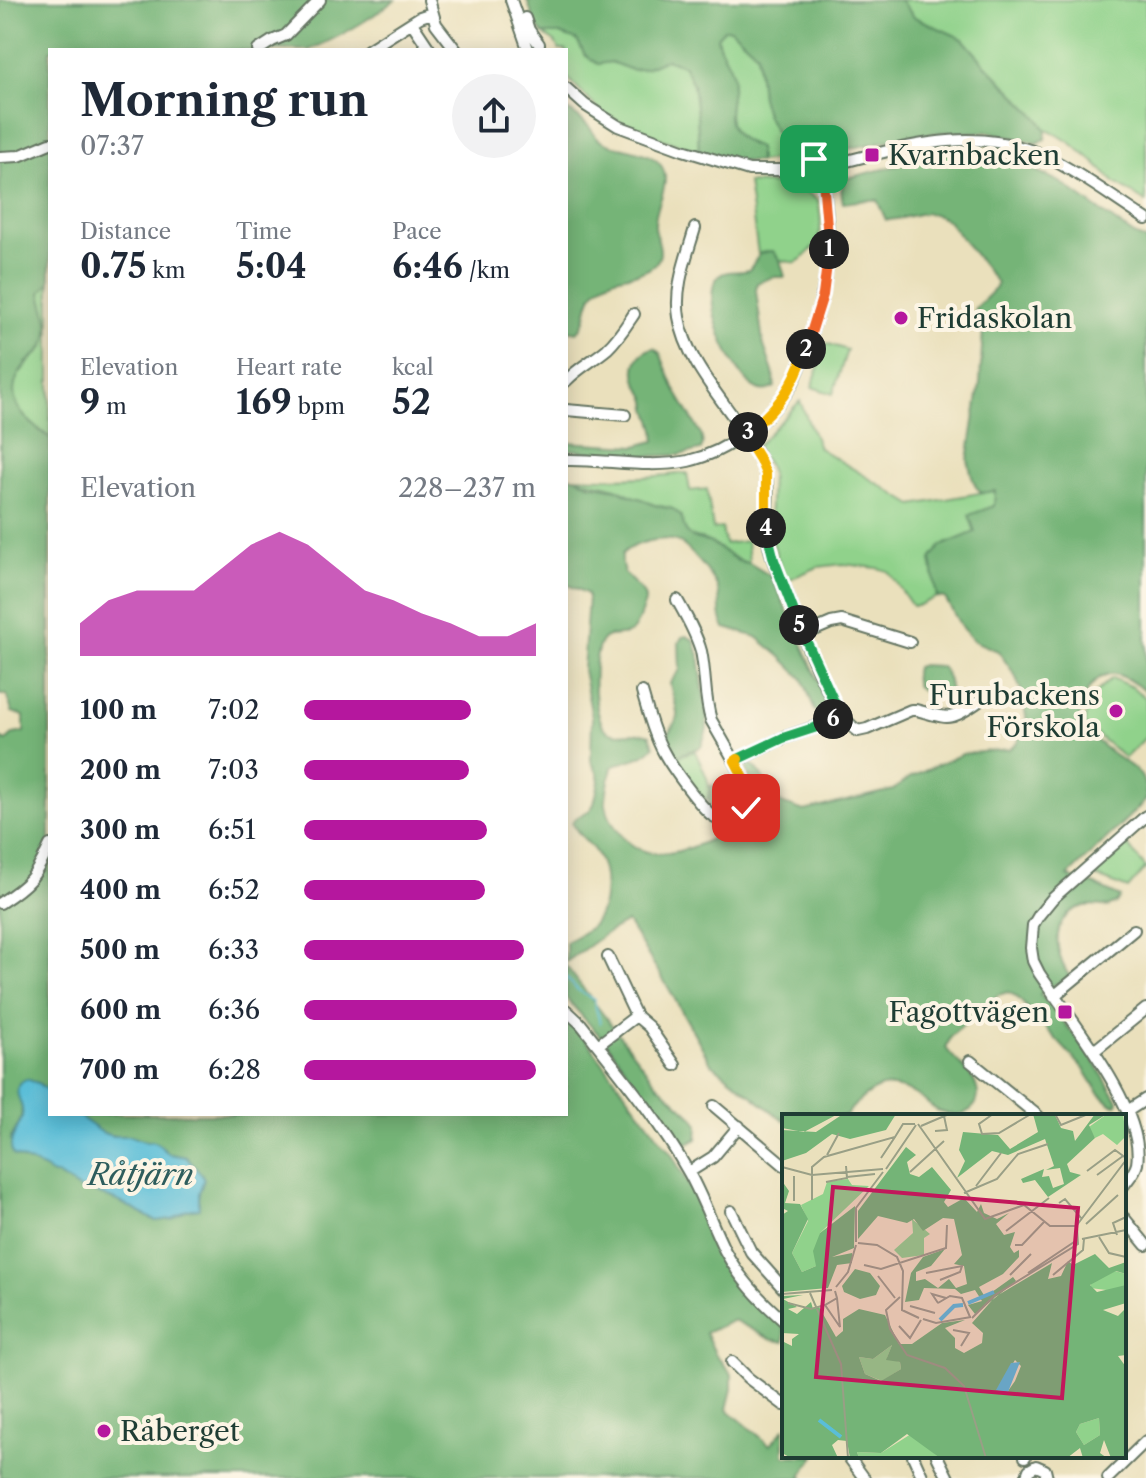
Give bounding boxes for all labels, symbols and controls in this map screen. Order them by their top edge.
text: Morning run [80,73,369,127]
button: share [452,74,536,158]
pin [780,125,848,193]
text: 07:37 [80,130,144,162]
icon: arrive [792,137,836,181]
place label: Kvarnbacken [888,138,1060,172]
marker: Kvarnbacken [863,146,881,164]
text: Distance [80,218,171,245]
text: Time [236,218,292,245]
text: Pace [392,218,442,245]
pin: 1 [809,229,849,269]
text: 1 [824,235,834,262]
text: 0.75 [80,245,146,287]
text: 5:04 [236,245,307,287]
text: 6:46 [392,245,463,287]
text: km [146,257,186,284]
text: /km [463,257,510,284]
place label: Fridaskolan [917,301,1072,335]
marker: Fridaskolan [892,309,910,327]
pin: 2 [786,329,826,369]
text: 2 [800,335,813,362]
text: Elevation [80,354,178,381]
text: Heart rate [236,354,342,381]
text: kcal [392,354,434,381]
text: 9 [80,381,100,423]
text: 169 [236,381,292,423]
text: 52 [392,381,431,423]
text: m [100,393,127,420]
text: bpm [292,393,345,420]
pin: 3 [728,412,768,452]
text: 3 [742,418,754,445]
text: Elevation [80,472,196,504]
text: 228–237 m [398,472,536,504]
pin: 4 [746,508,786,548]
text: 4 [759,514,773,541]
pin: 5 [779,605,819,645]
text: 5 [793,611,805,638]
place label: Furubackens Förskola [929,678,1100,744]
text: 100 m [80,694,157,726]
text: 7:02 [208,694,260,726]
pin: 6 [813,699,853,739]
marker: Furubackens Förskola [1107,702,1125,720]
text: 6 [826,705,840,732]
text: 200 m [80,754,161,786]
text: 7:03 [208,754,259,786]
pin [712,774,780,842]
icon: check [724,786,768,830]
text: 300 m [80,814,160,846]
text: 6:51 [208,814,256,846]
text: 400 m [80,874,161,906]
text: 6:52 [208,874,260,906]
text: 500 m [80,934,160,966]
text: 6:33 [208,934,259,966]
text: 600 m [80,994,161,1026]
text: 6:36 [208,994,260,1026]
place label: Fagottvägen [888,995,1049,1029]
marker: Fagottvägen [1056,1003,1074,1021]
text: 700 m [80,1054,159,1086]
text: 6:28 [208,1054,261,1086]
inset map [782,1114,1126,1458]
water label: Råtjärn [86,1156,194,1193]
place label: Råberget [120,1414,240,1448]
marker: Råberget [95,1422,113,1440]

